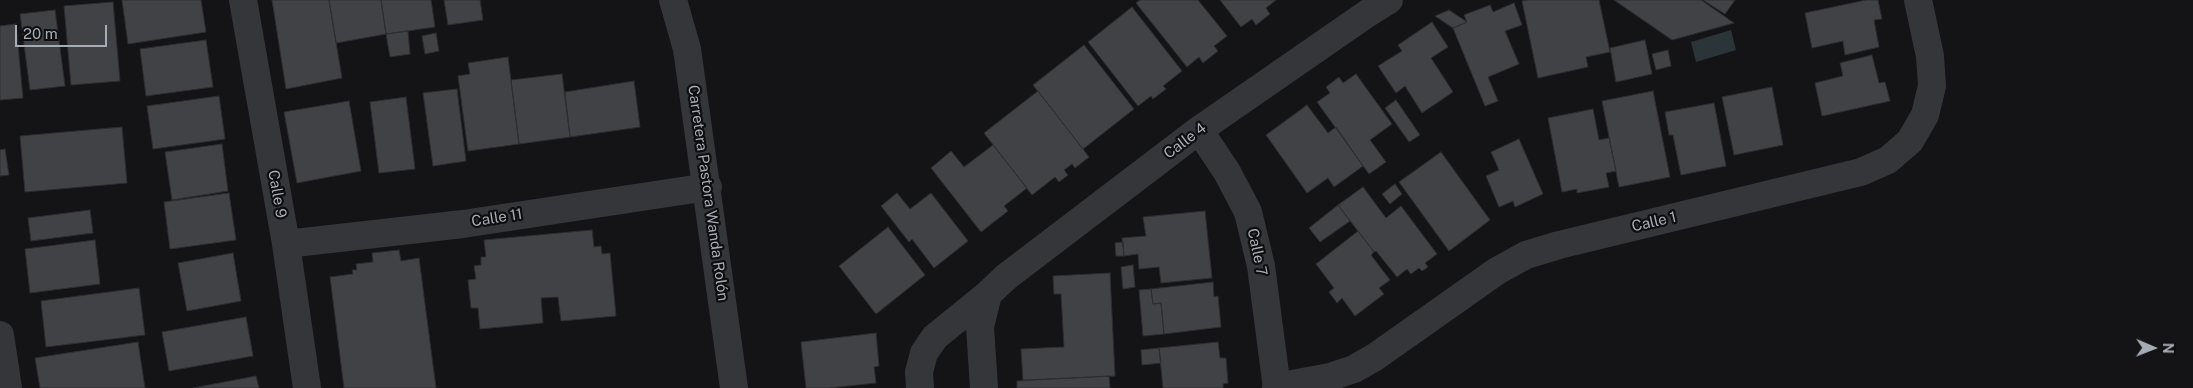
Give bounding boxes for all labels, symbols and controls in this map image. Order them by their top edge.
scale bar [18,15,110,47]
text: 20 m [23,25,58,42]
street label: Carretera Pastora Wanda Rolón [684,84,732,302]
street label: Calle 4 [1160,119,1210,163]
street label: Calle 9 [264,169,290,219]
street label: Calle 11 [470,205,524,231]
street label: Calle 1 [1630,208,1678,236]
street label: Calle 7 [1243,227,1271,277]
north arrow [2128,323,2178,373]
text: N [2160,343,2176,354]

